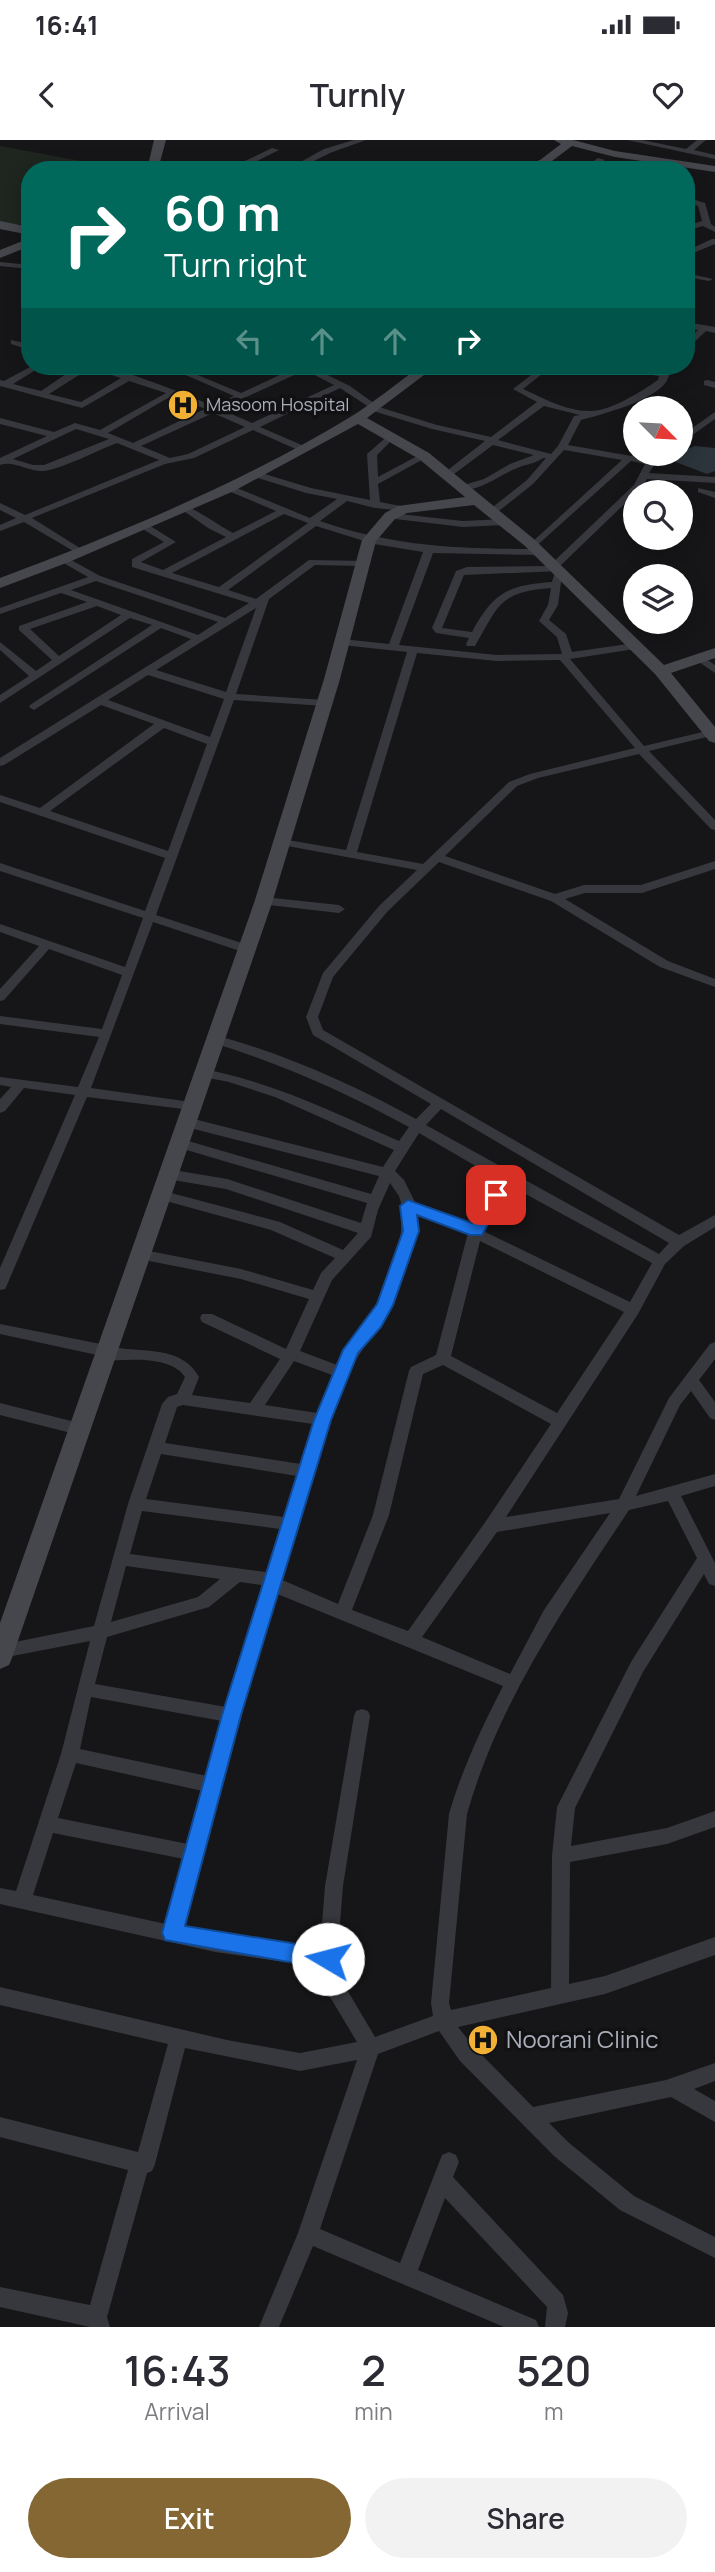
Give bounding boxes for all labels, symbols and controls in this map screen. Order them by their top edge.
text: 16:41 [35,7,99,43]
text: Turnly [310,73,405,117]
icon: back [28,76,66,114]
icon: heart [649,76,687,114]
text: 60 m [164,179,281,246]
icon: right [49,189,140,280]
text: Turn right [164,243,307,287]
icon: left [230,322,268,360]
icon: ahead [303,322,341,360]
icon: ahead [376,322,414,360]
icon: right [449,322,487,360]
hospital icon: Masoom Hospital [166,388,200,422]
place label: Masoom Hospital [206,392,349,416]
north arrow [623,396,693,466]
map controls [623,396,693,634]
button: search [623,480,693,550]
button: layers [623,564,693,634]
pin [466,1165,526,1225]
icon: arrive [477,1176,515,1214]
position arrow [291,1922,365,1996]
place label: Noorani Clinic [506,2022,659,2055]
hospital icon: Noorani Clinic [466,2023,500,2057]
text: 16:43 [124,2341,231,2399]
text: 2 [361,2341,386,2399]
text: 520 [516,2341,591,2399]
text: Arrival [144,2395,210,2427]
text: min [354,2395,393,2427]
text: m [544,2395,564,2427]
button: Exit [28,2478,351,2558]
button: Share [365,2478,687,2558]

